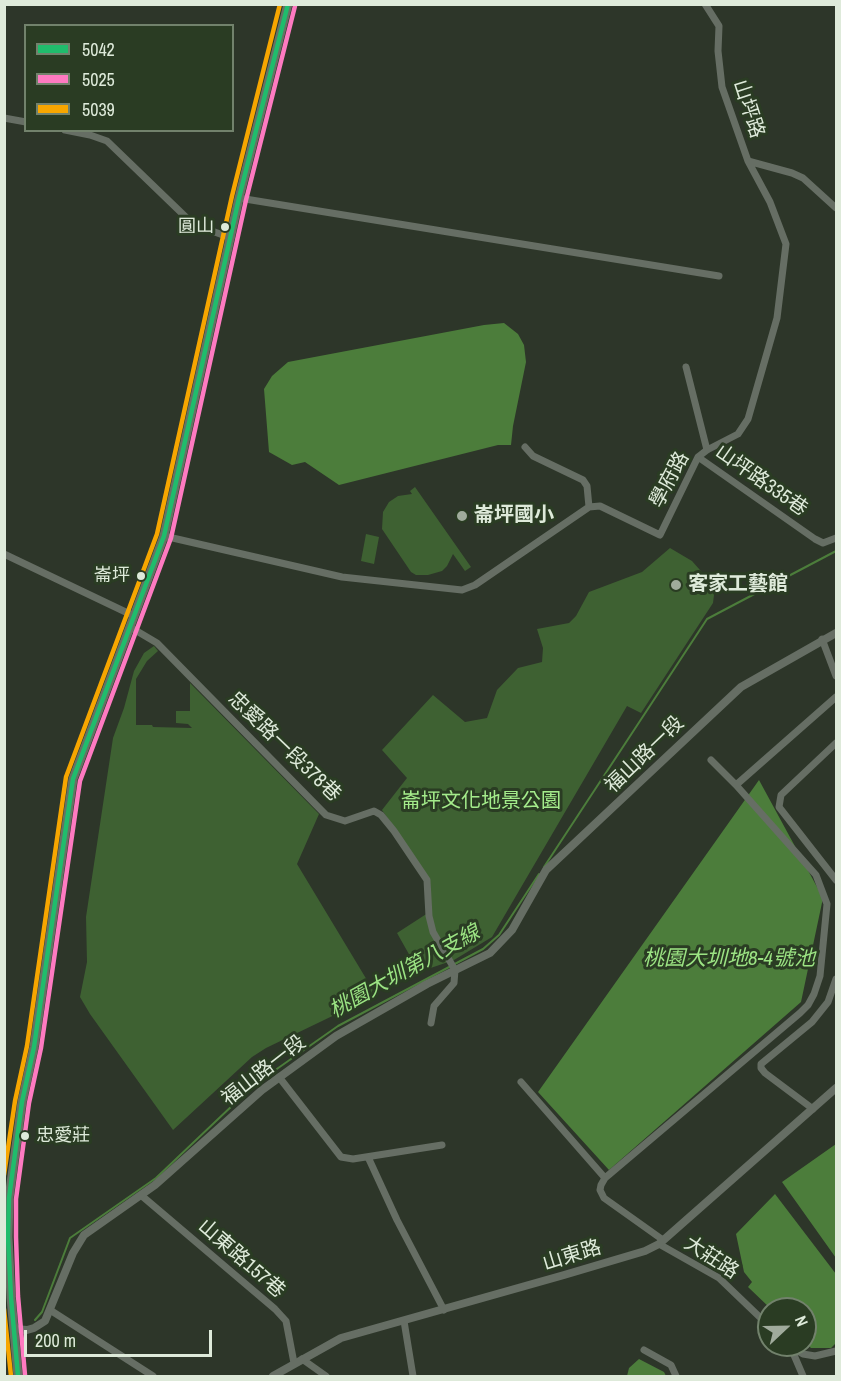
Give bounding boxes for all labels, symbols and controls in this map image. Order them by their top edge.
legend [24,24,234,132]
text: 5042 [82,37,115,62]
text: 5025 [82,67,115,92]
street label: 山坪路 [727,77,769,141]
text: 5039 [82,97,115,122]
place label: 圓山 [178,216,214,238]
marker: 圓山 [219,221,231,233]
street label: 山坪路335巷 [710,440,812,522]
street label: 學府路 [645,448,695,512]
place label: 崙坪國小 [474,504,554,528]
marker: 崙坪國小 [455,509,469,523]
place label: 崙坪 [94,565,130,587]
marker: 崙坪 [135,570,147,582]
place label: 客家工藝館 [688,573,788,597]
marker: 客家工藝館 [669,578,683,592]
street label: 忠愛路一段378巷 [223,687,345,807]
street label: 福山路一段 [601,712,689,798]
park label: 崙坪文化地景公園 [401,790,561,814]
water label: 桃園大圳第八支線 [325,920,485,1024]
water label: 桃園大圳地8-4號池 [643,946,815,972]
street label: 福山路一段 [217,1031,311,1111]
place label: 忠愛莊 [36,1125,90,1147]
marker: 忠愛莊 [19,1130,31,1142]
street label: 山東路157巷 [193,1215,289,1303]
street label: 大莊路 [679,1232,743,1284]
street label: 山東路 [540,1236,604,1276]
north arrow [757,1297,817,1357]
text: N [790,1312,814,1330]
scale bar [27,1318,214,1356]
text: 200 m [35,1328,76,1353]

